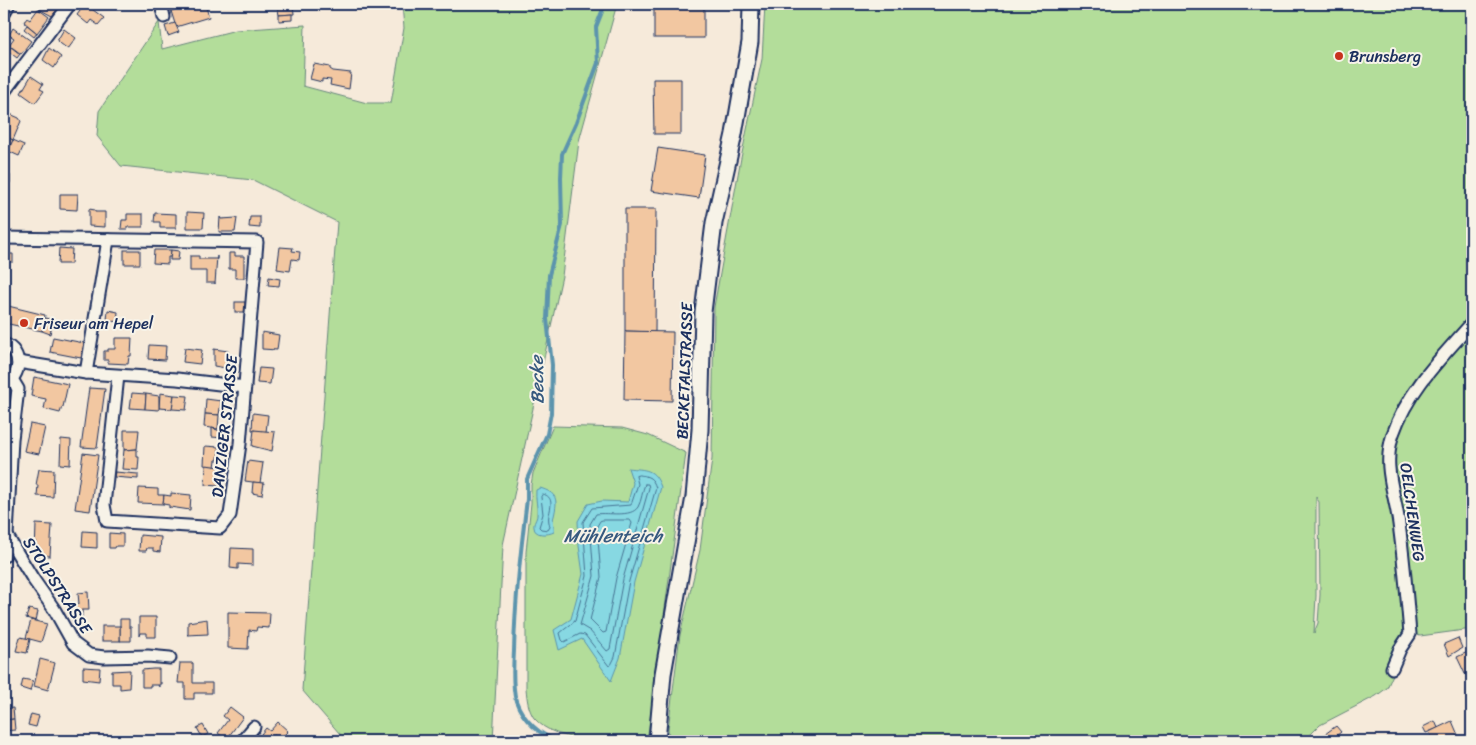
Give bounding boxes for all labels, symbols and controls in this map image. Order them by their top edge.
place label: Brunsberg [1349,42,1421,71]
marker: Brunsberg [1333,50,1345,62]
street label: BECKETALSTRASSE [668,301,701,440]
place label: Friseur am Hepel [34,309,154,338]
marker: Friseur am Hepel [18,317,30,329]
street label: DANZIGER STRASSE [203,352,247,499]
water label: Becke [521,354,553,404]
street label: OELCHENWEG [1391,461,1434,563]
water label: Mühlenteich [564,520,664,552]
street label: STOLPSTRASSE [15,531,101,641]

